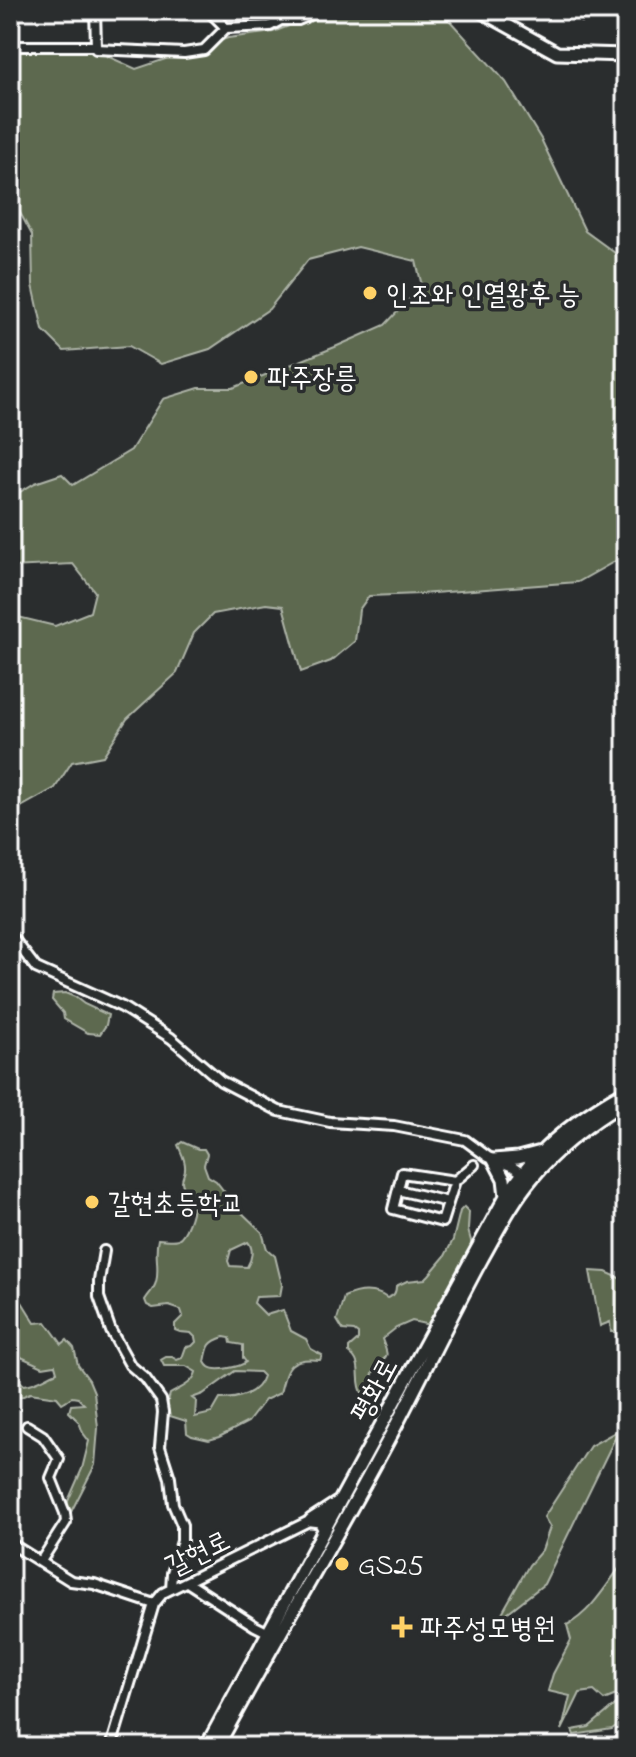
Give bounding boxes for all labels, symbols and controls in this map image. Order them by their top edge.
place label: 인조와 인열왕후 능 [386,276,580,317]
marker: 인조와 인열왕후 능 [361,284,379,302]
place label: 파주장릉 [267,360,357,401]
marker: 파주장릉 [242,368,260,386]
place label: 갈현초등학교 [108,1185,243,1226]
marker: 갈현초등학교 [83,1193,101,1211]
street label: 평화로 [342,1351,410,1430]
street label: 갈현로 [159,1522,238,1588]
place label: GS25 [358,1547,423,1588]
marker: GS25 [333,1555,351,1573]
place label: 파주성모병원 [420,1610,555,1651]
marker: 파주성모병원 [391,1616,413,1638]

